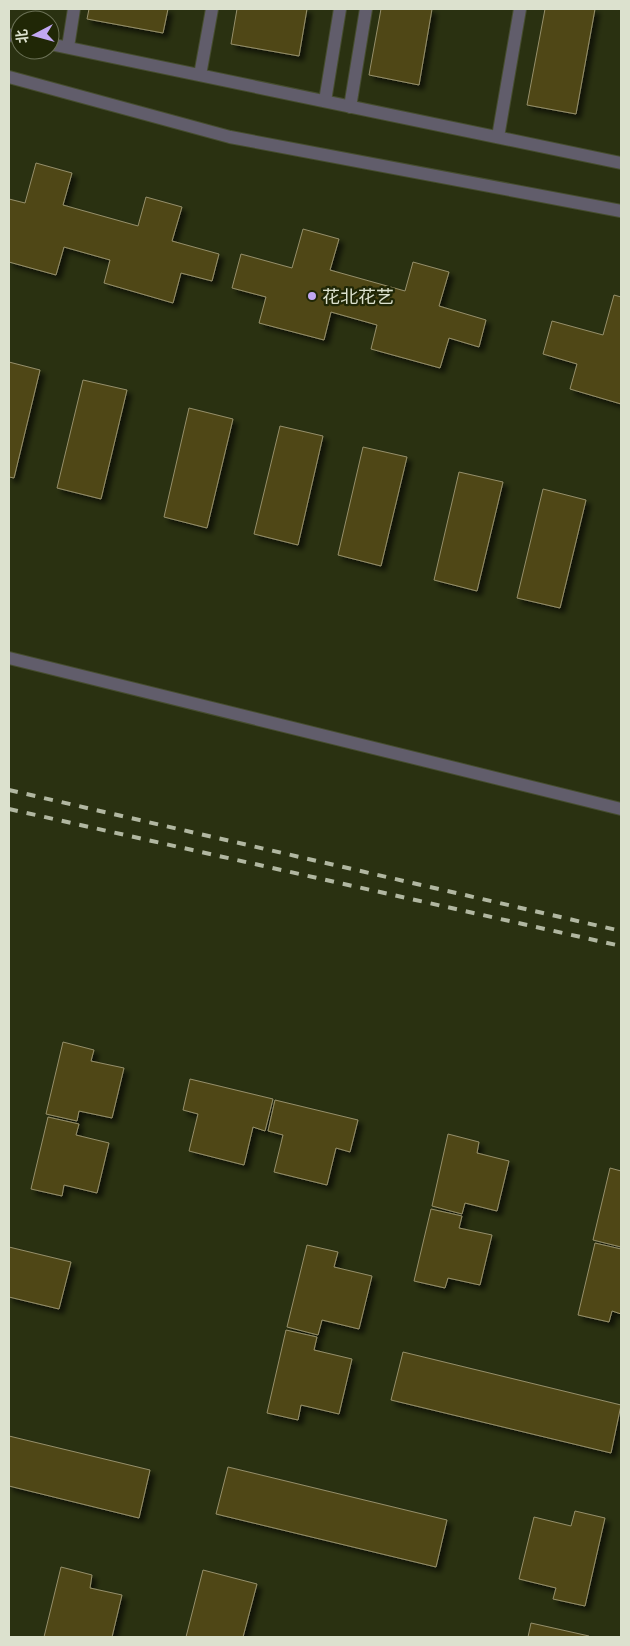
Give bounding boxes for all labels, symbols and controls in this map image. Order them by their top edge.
north arrow [10,10,60,60]
text: 北 [12,28,32,44]
place label: 花北花艺 [322,285,394,308]
marker: 花北花艺 [306,290,318,302]

